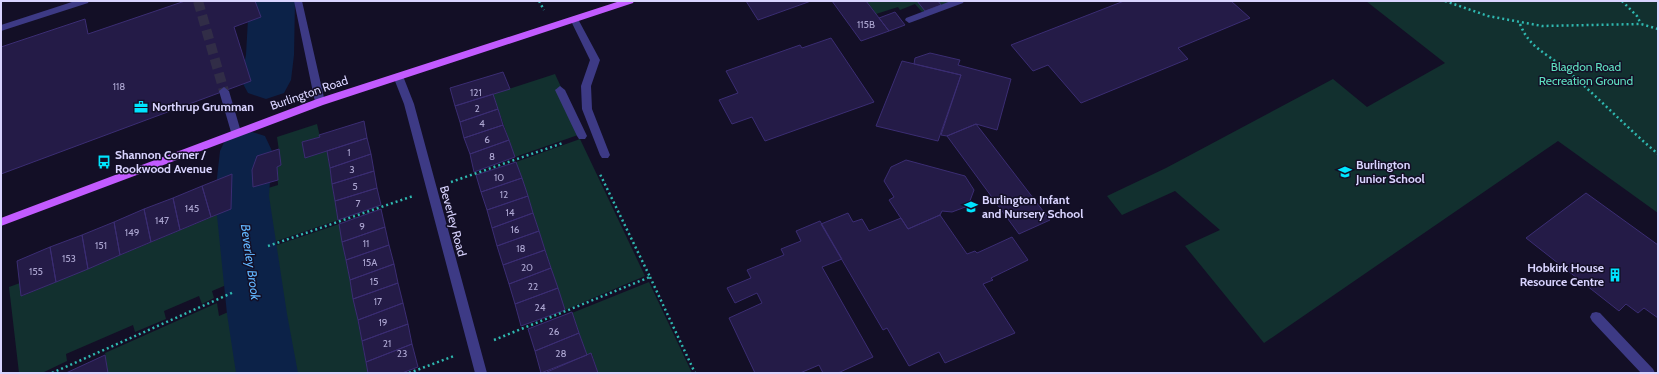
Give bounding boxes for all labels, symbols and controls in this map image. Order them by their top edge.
house number: 115B [857,18,875,31]
park label: Blagdon Road Recreation Ground [1539,59,1633,88]
street label: Burlington Road [268,72,350,113]
house number: 118 [113,80,125,93]
house number: 121 [470,86,482,99]
office icon: Northrup Grumman [133,99,149,115]
place label: Northrup Grumman [152,99,254,114]
house number: 2 [474,102,480,115]
house number: 4 [479,117,485,130]
house number: 6 [484,133,490,146]
house number: 1 [347,146,351,159]
place label: Shannon Corner / Rookwood Avenue [115,147,212,176]
house number: 8 [489,150,495,163]
bus stop icon: Shannon Corner / Rookwood Avenue [96,154,112,170]
place label: Burlington Junior School [1355,157,1425,186]
house number: 3 [349,163,355,176]
school or university icon: Burlington Junior School [1337,164,1353,180]
house number: 10 [494,171,504,184]
house number: 5 [352,180,358,193]
street label: Beverley Road [437,184,470,258]
house number: 12 [500,188,508,201]
place label: Burlington Infant and Nursery School [982,192,1083,221]
house number: 7 [355,197,361,210]
school or university icon: Burlington Infant and Nursery School [963,199,979,215]
house number: 145 [185,202,199,215]
house number: 14 [505,206,515,219]
house number: 147 [155,214,169,227]
house number: 9 [359,220,365,233]
water label: Beverley Brook [238,223,264,301]
house number: 16 [511,223,520,236]
house number: 149 [125,226,140,239]
house number: 11 [363,237,369,250]
house number: 151 [95,239,107,252]
house number: 18 [516,242,526,255]
house number: 153 [62,252,76,265]
house number: 15A [363,256,378,269]
place label: Hobkirk House Resource Centre [1520,260,1604,289]
house number: 20 [521,261,533,274]
house number: 155 [29,265,43,278]
building icon: Hobkirk House Resource Centre [1607,267,1623,283]
house number: 15 [370,275,378,288]
house number: 22 [528,280,538,293]
house number: 17 [374,295,382,308]
house number: 24 [534,301,546,314]
house number: 19 [379,316,388,329]
house number: 26 [549,325,560,338]
house number: 21 [383,337,391,350]
house number: 23 [397,347,407,360]
house number: 28 [555,347,567,360]

